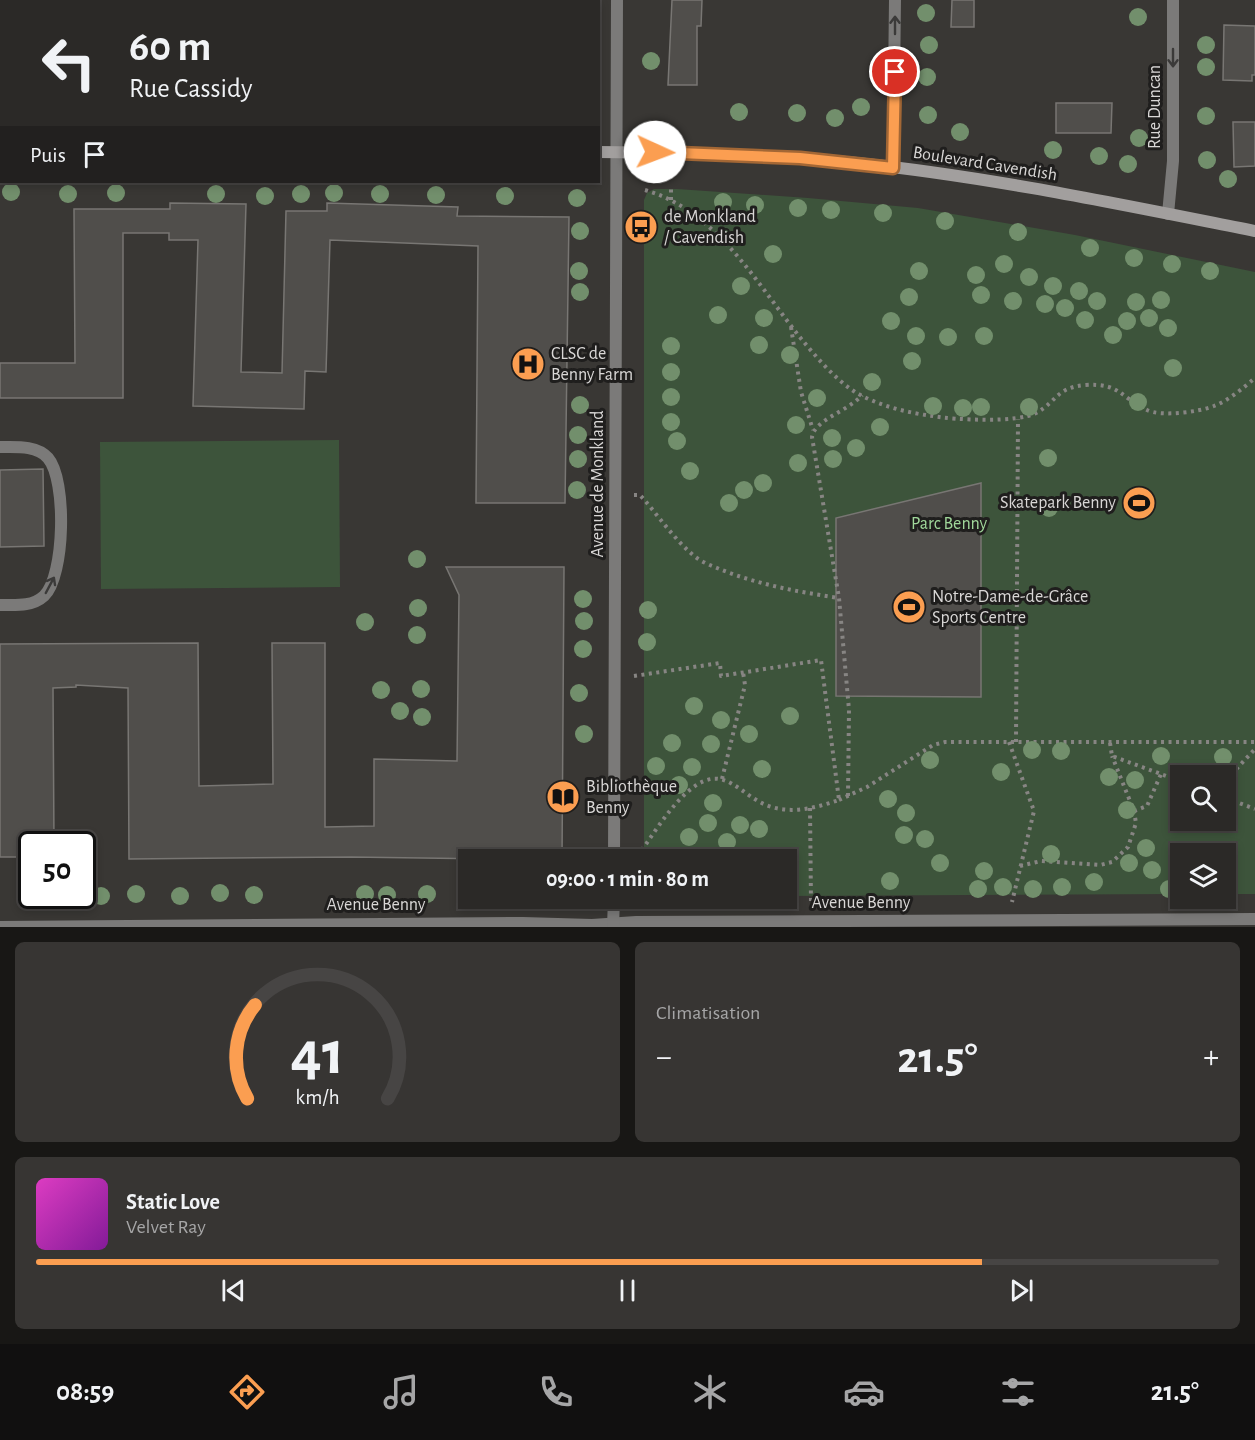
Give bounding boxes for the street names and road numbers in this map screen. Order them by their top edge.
street label: Rue Duncan [1146,65,1164,149]
street label: Boulevard Cavendish [912,144,1058,184]
street label: Avenue de Monkland [589,410,607,558]
street label: Avenue Benny [812,894,911,912]
street label: Avenue Benny [327,896,426,914]

